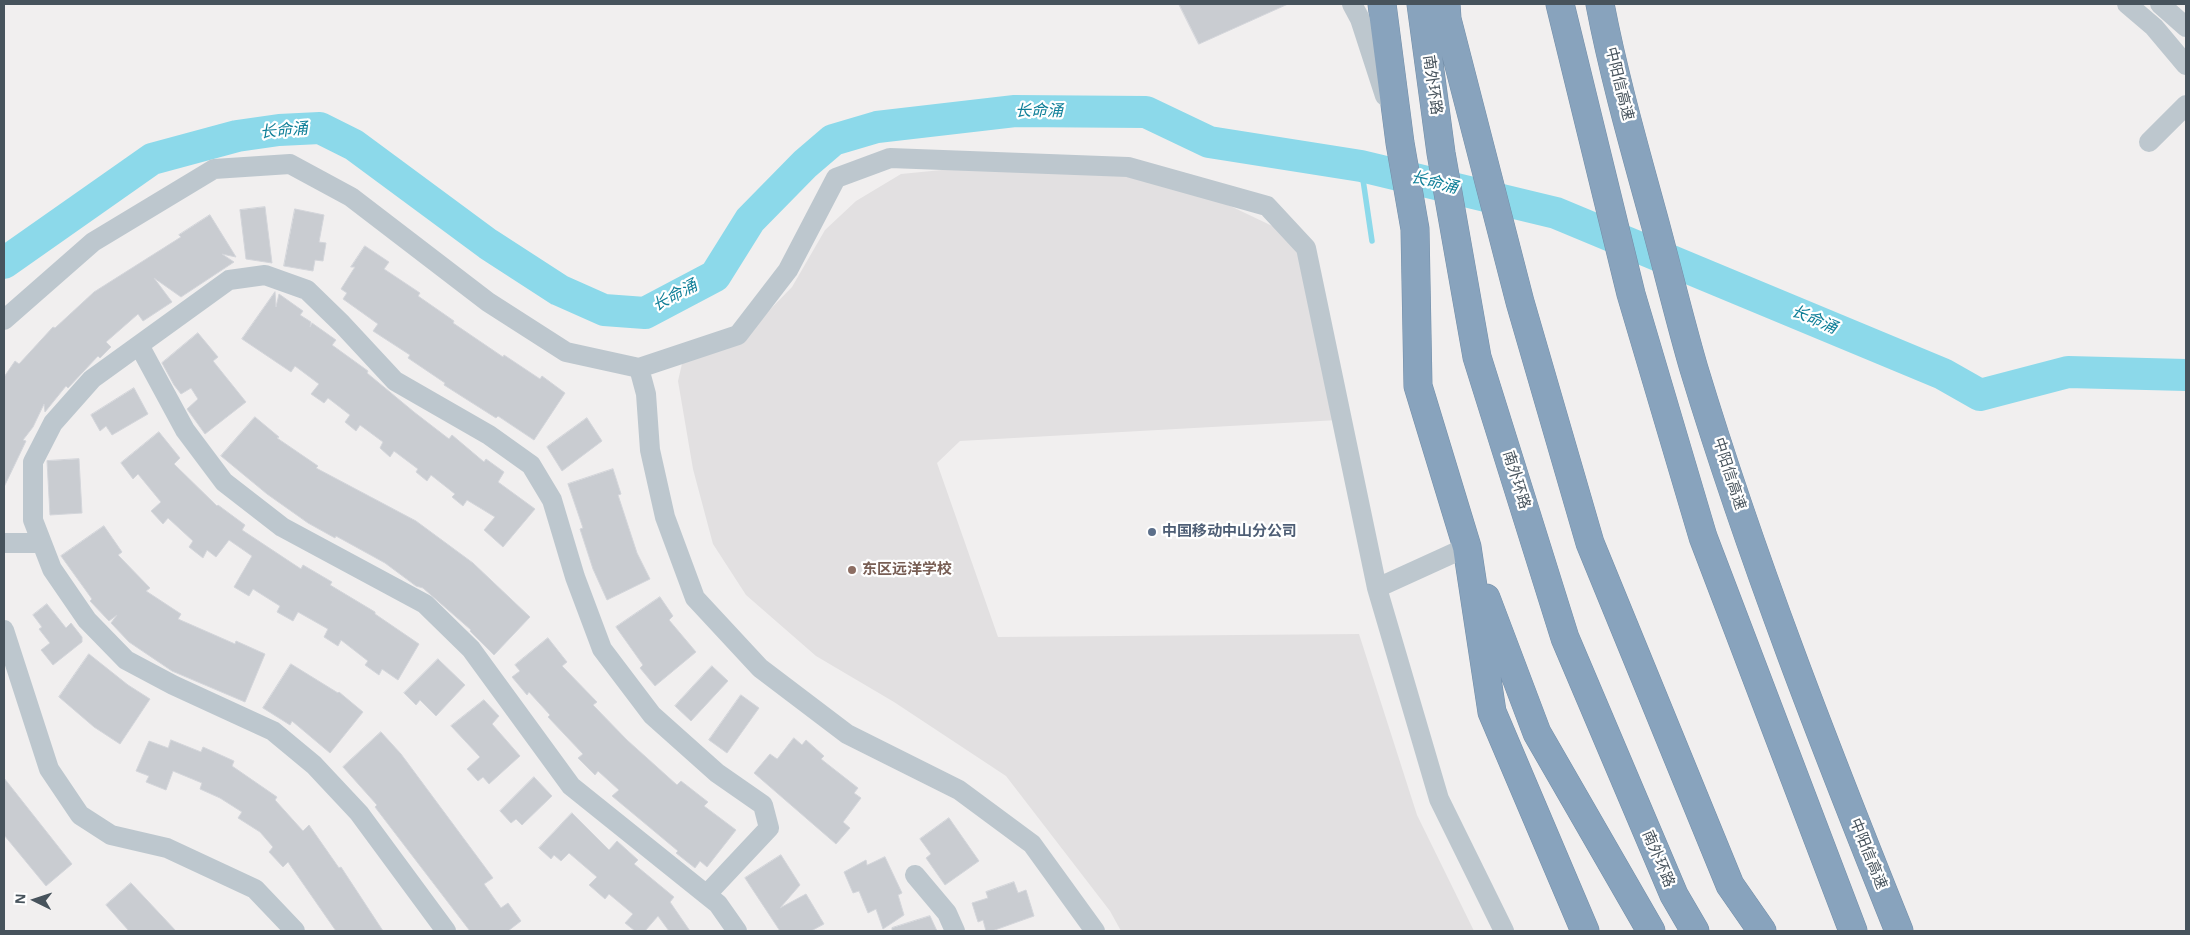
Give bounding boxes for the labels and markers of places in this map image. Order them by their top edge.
place label: 中国移动中山分公司 [1162,523,1297,541]
marker: 中国移动中山分公司 [1146,526,1158,538]
place label: 东区远洋学校 [862,561,952,579]
marker: 东区远洋学校 [846,564,858,576]

